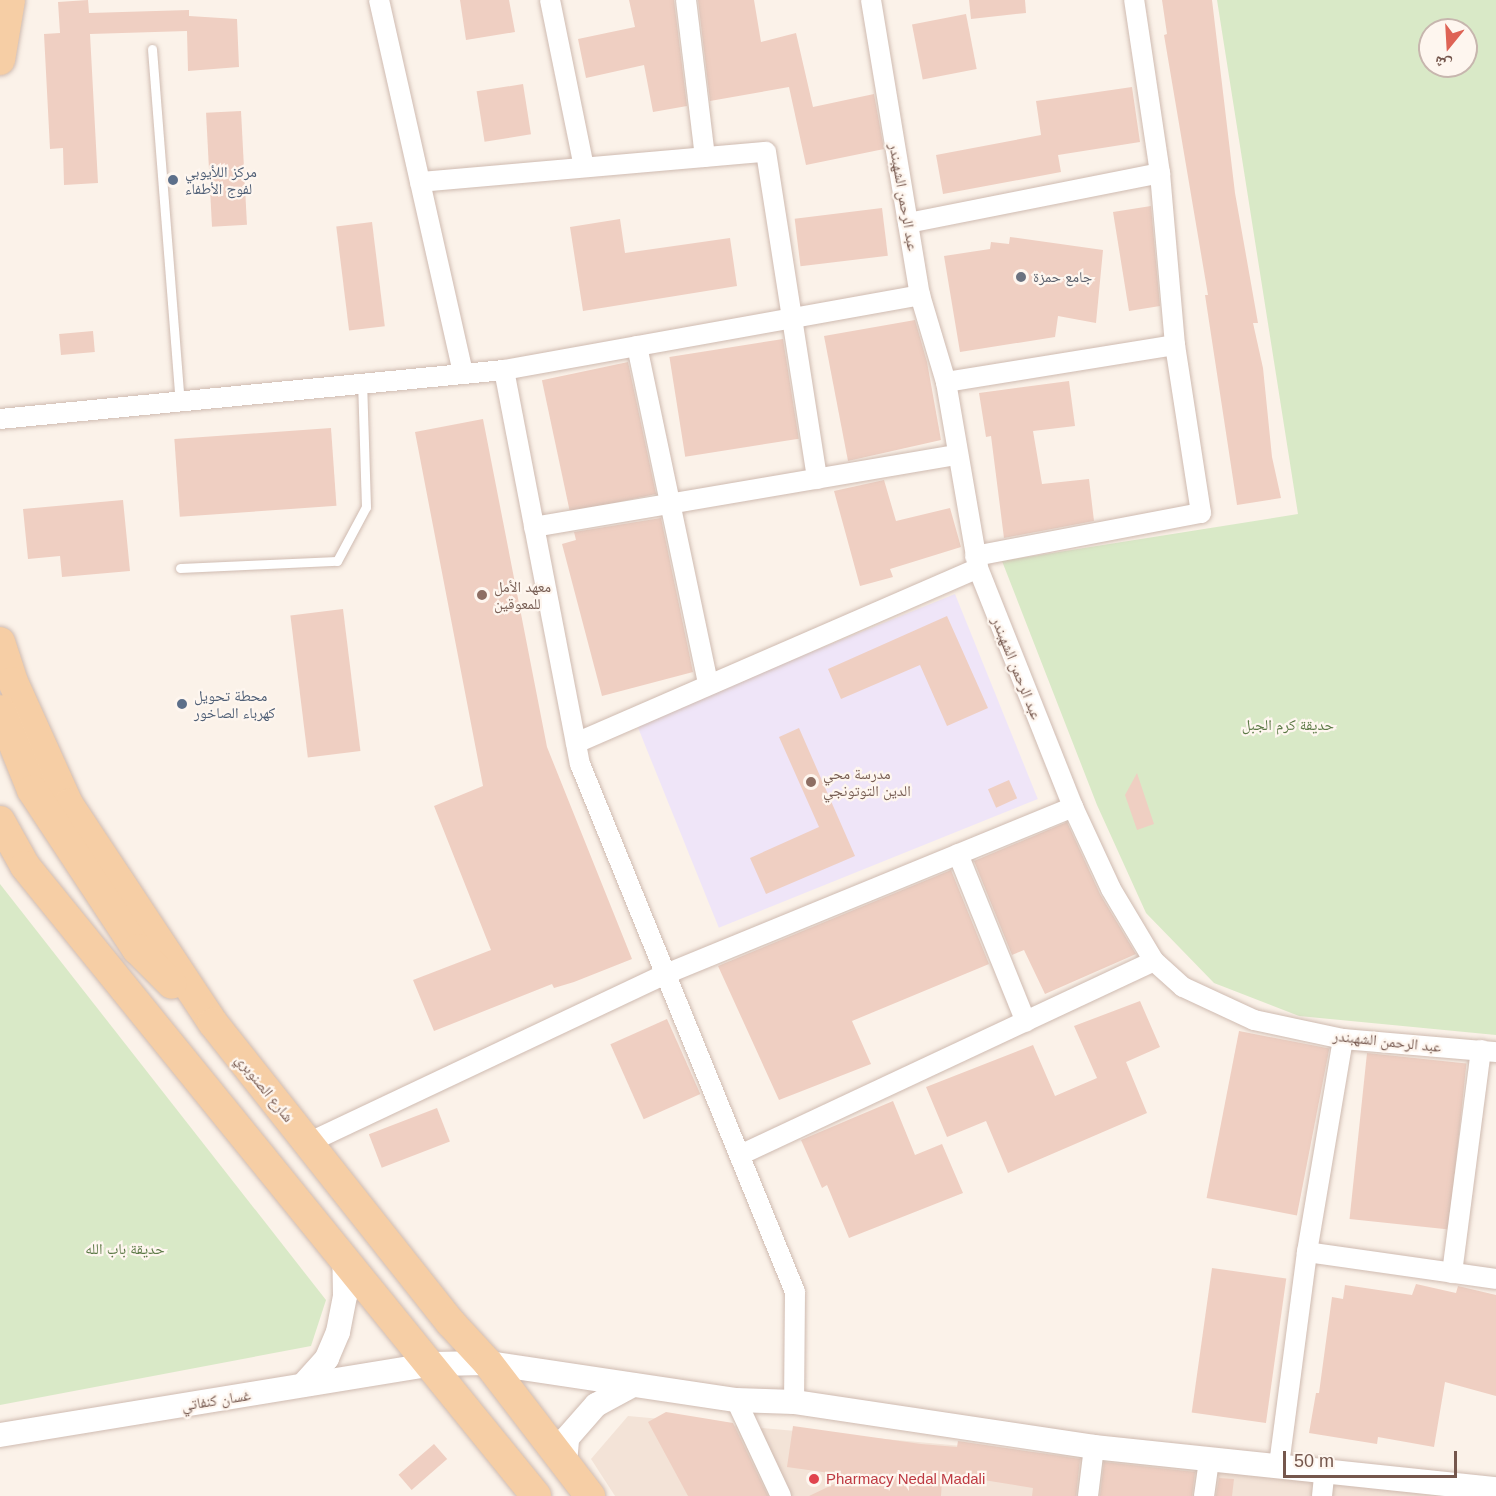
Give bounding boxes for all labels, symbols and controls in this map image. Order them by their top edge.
north arrow [1418,18,1478,78]
text: ش [1432,53,1454,74]
street label: عبد الرحمن الشهبندر [886,142,922,252]
place label: مركز اللأيوبي لفوج الأطفاء [185,162,257,197]
marker: مركز اللأيوبي لفوج الأطفاء [166,173,180,187]
place label: جامع حمزة [1033,268,1092,286]
marker: جامع حمزة [1014,270,1028,284]
place label: معهد الأمل للمعوقين [494,577,551,612]
marker: معهد الأمل للمعوقين [475,588,489,602]
street label: عبد الرحمن الشهبندر [988,614,1046,722]
place label: محطة تحويل كهرباء الصاخور [194,686,275,721]
marker: محطة تحويل كهرباء الصاخور [175,697,189,711]
park label: حديقة كرم الجبل [1242,716,1334,734]
place label: مدرسة محي الدين التوتونجي [823,764,911,799]
marker: مدرسة محي الدين التوتونجي [804,775,818,789]
street label: عبد الرحمن الشهبندر [1332,1026,1442,1056]
street label: شارع الصنوبري [232,1050,298,1126]
park label: حديقة باب الله [85,1240,165,1258]
street label: غسان كنفاتي [180,1386,252,1414]
scale bar [1286,1439,1460,1477]
text: 50 m [1294,1451,1334,1471]
place label: Pharmacy Nedal Madali [826,1470,985,1488]
marker: Pharmacy Nedal Madali [807,1472,821,1486]

